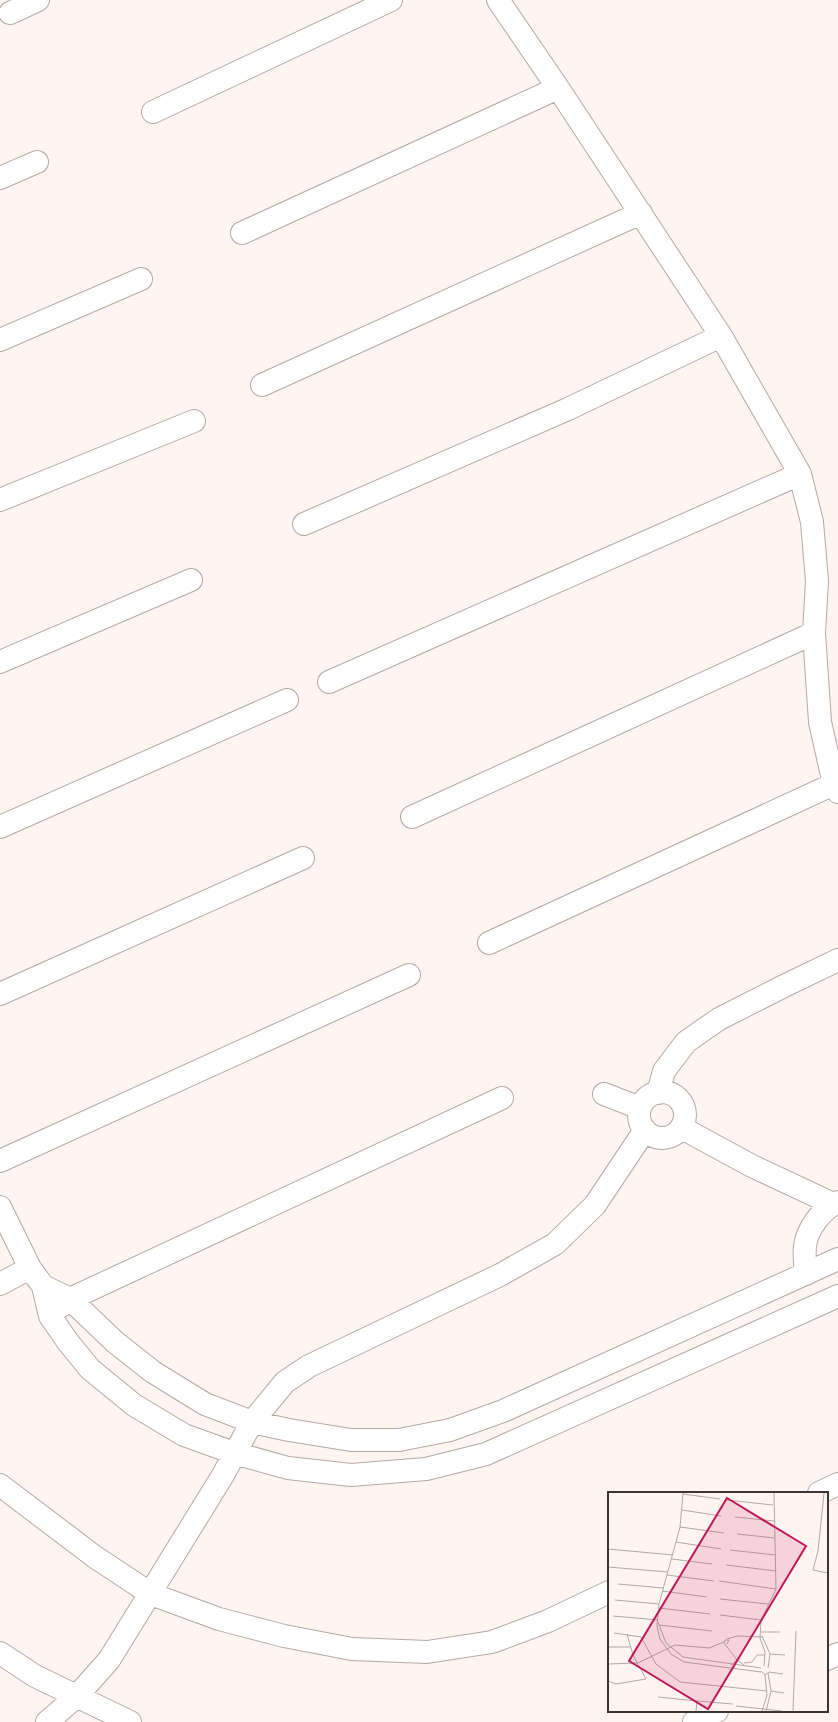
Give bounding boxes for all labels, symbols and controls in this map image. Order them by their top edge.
inset map [608,1492,828,1712]

